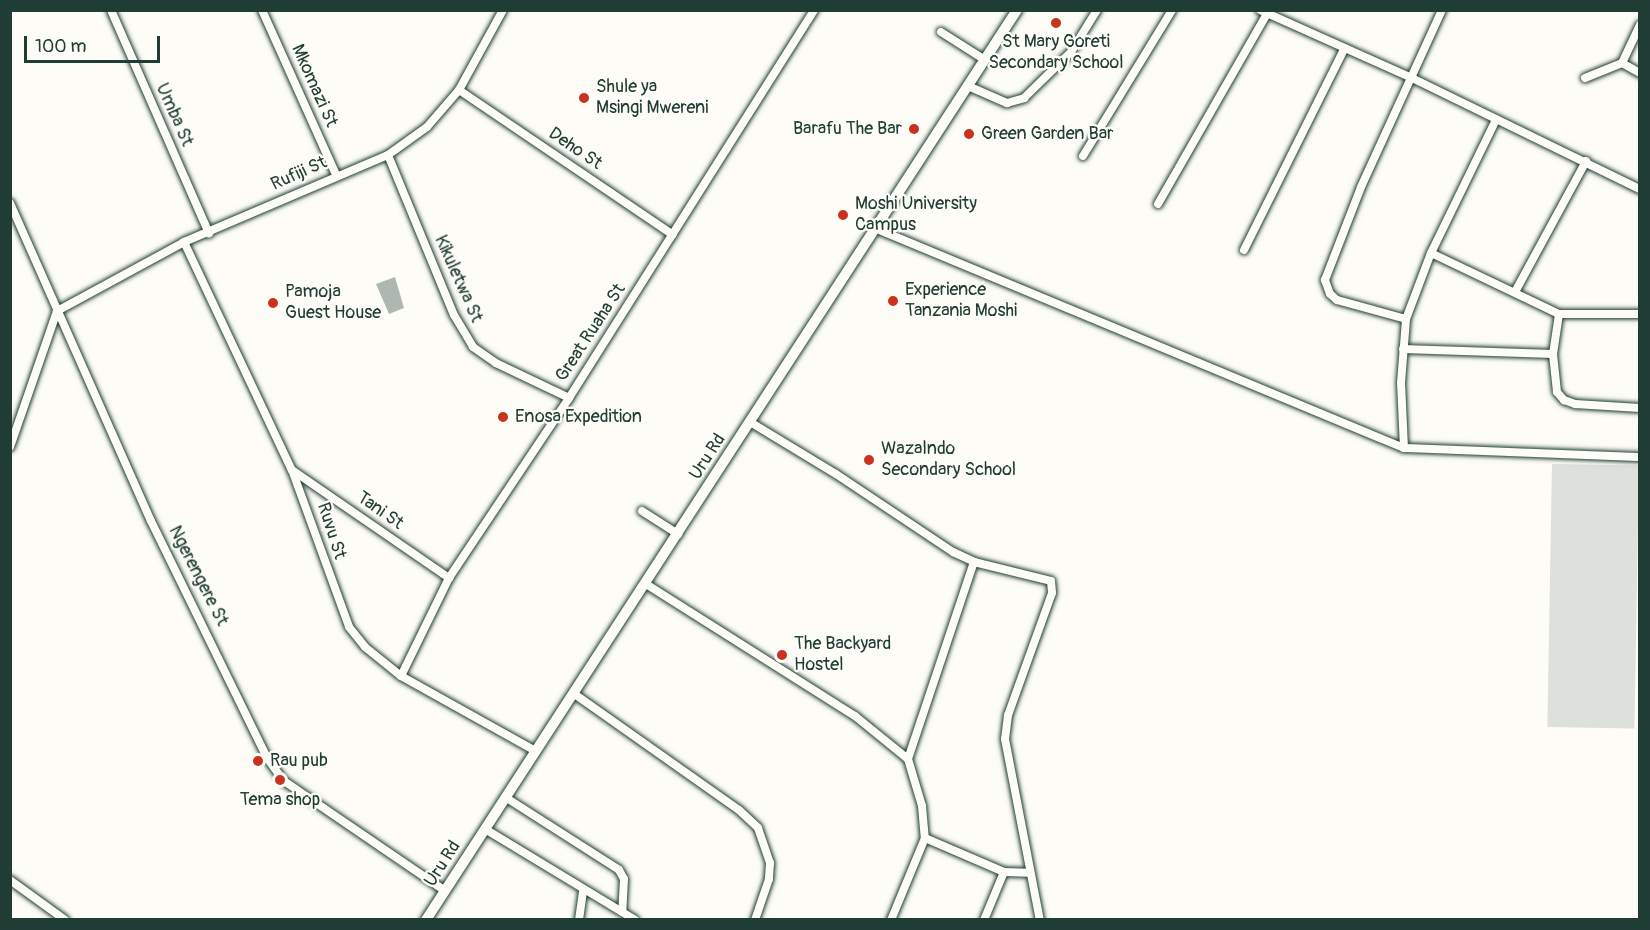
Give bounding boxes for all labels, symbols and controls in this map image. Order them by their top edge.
marker: St Mary Goreti Secondary School [1049,16,1063,30]
scale bar [27,24,164,62]
place label: St Mary Goreti Secondary School [988,32,1124,74]
text: 100 m [35,35,87,58]
street label: Mkomazi St [286,41,342,131]
place label: Shule ya Msingi Mwereni [596,77,708,119]
street label: Umba St [151,80,197,150]
marker: Shule ya Msingi Mwereni [577,91,591,105]
place label: Barafu The Bar [793,118,902,140]
marker: Barafu The Bar [907,122,921,136]
street label: Deho St [544,123,606,175]
place label: Green Garden Bar [981,123,1113,145]
marker: Green Garden Bar [962,127,976,141]
street label: Rufiji St [268,152,330,196]
place label: Moshi University Campus [855,194,977,236]
marker: Moshi University Campus [836,208,850,222]
street label: Kikuletwa St [429,232,487,326]
street label: Great Ruaha St [551,280,631,386]
place label: Experience Tanzania Moshi [905,280,1017,322]
place label: Pamoja Guest House [285,282,381,324]
marker: Experience Tanzania Moshi [886,294,900,308]
marker: Pamoja Guest House [266,296,280,310]
place label: Enosa Expedition [515,406,642,428]
marker: Enosa Expedition [496,410,510,424]
street label: Uru Rd [685,430,731,484]
place label: Wazalndo Secondary School [881,439,1016,482]
marker: Wazalndo Secondary School [862,453,876,467]
street label: Tani St [353,487,407,535]
street label: Ruvu St [312,500,350,562]
street label: Ngerengere St [164,522,232,630]
place label: The Backyard Hostel [794,634,891,676]
marker: The Backyard Hostel [775,648,789,662]
place label: Rau pub [270,750,328,772]
marker: Rau pub [251,754,265,768]
marker: Tema shop [273,773,287,787]
place label: Tema shop [240,789,320,811]
street label: Uru Rd [420,837,466,891]

